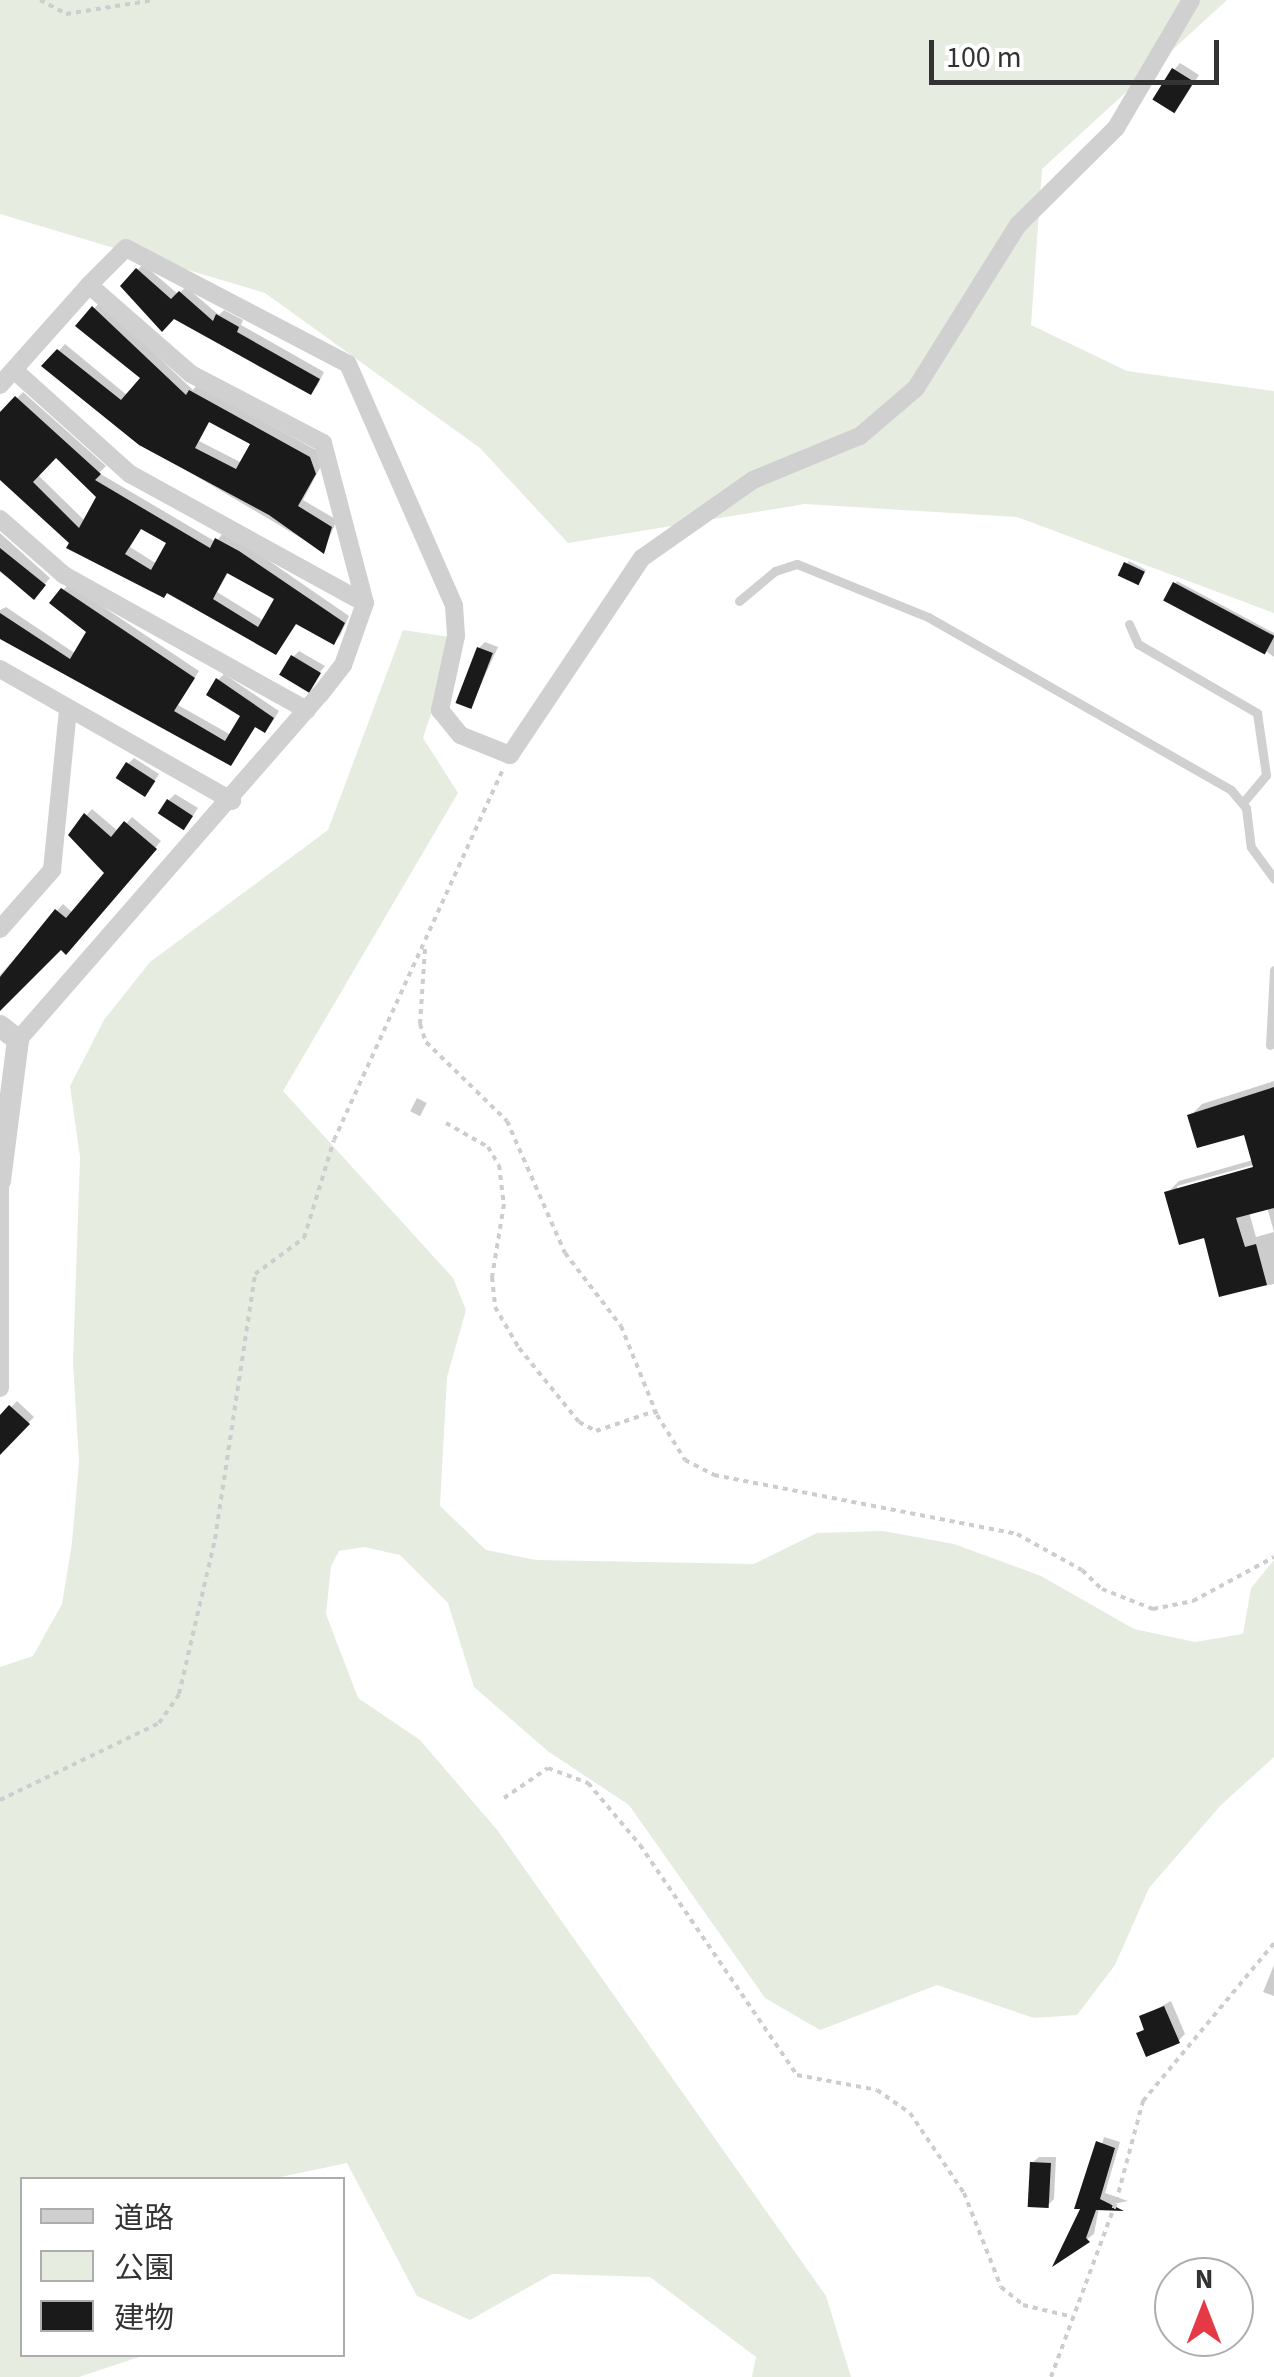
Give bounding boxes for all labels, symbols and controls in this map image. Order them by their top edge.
scale bar [934,20,1224,82]
text: 100 m [946,36,1022,79]
legend [20,2177,345,2357]
text: 道路 [114,2197,174,2240]
text: 公園 [114,2247,174,2290]
north arrow [1154,2257,1254,2357]
text: N [1195,2259,1213,2299]
text: 建物 [114,2297,174,2340]

